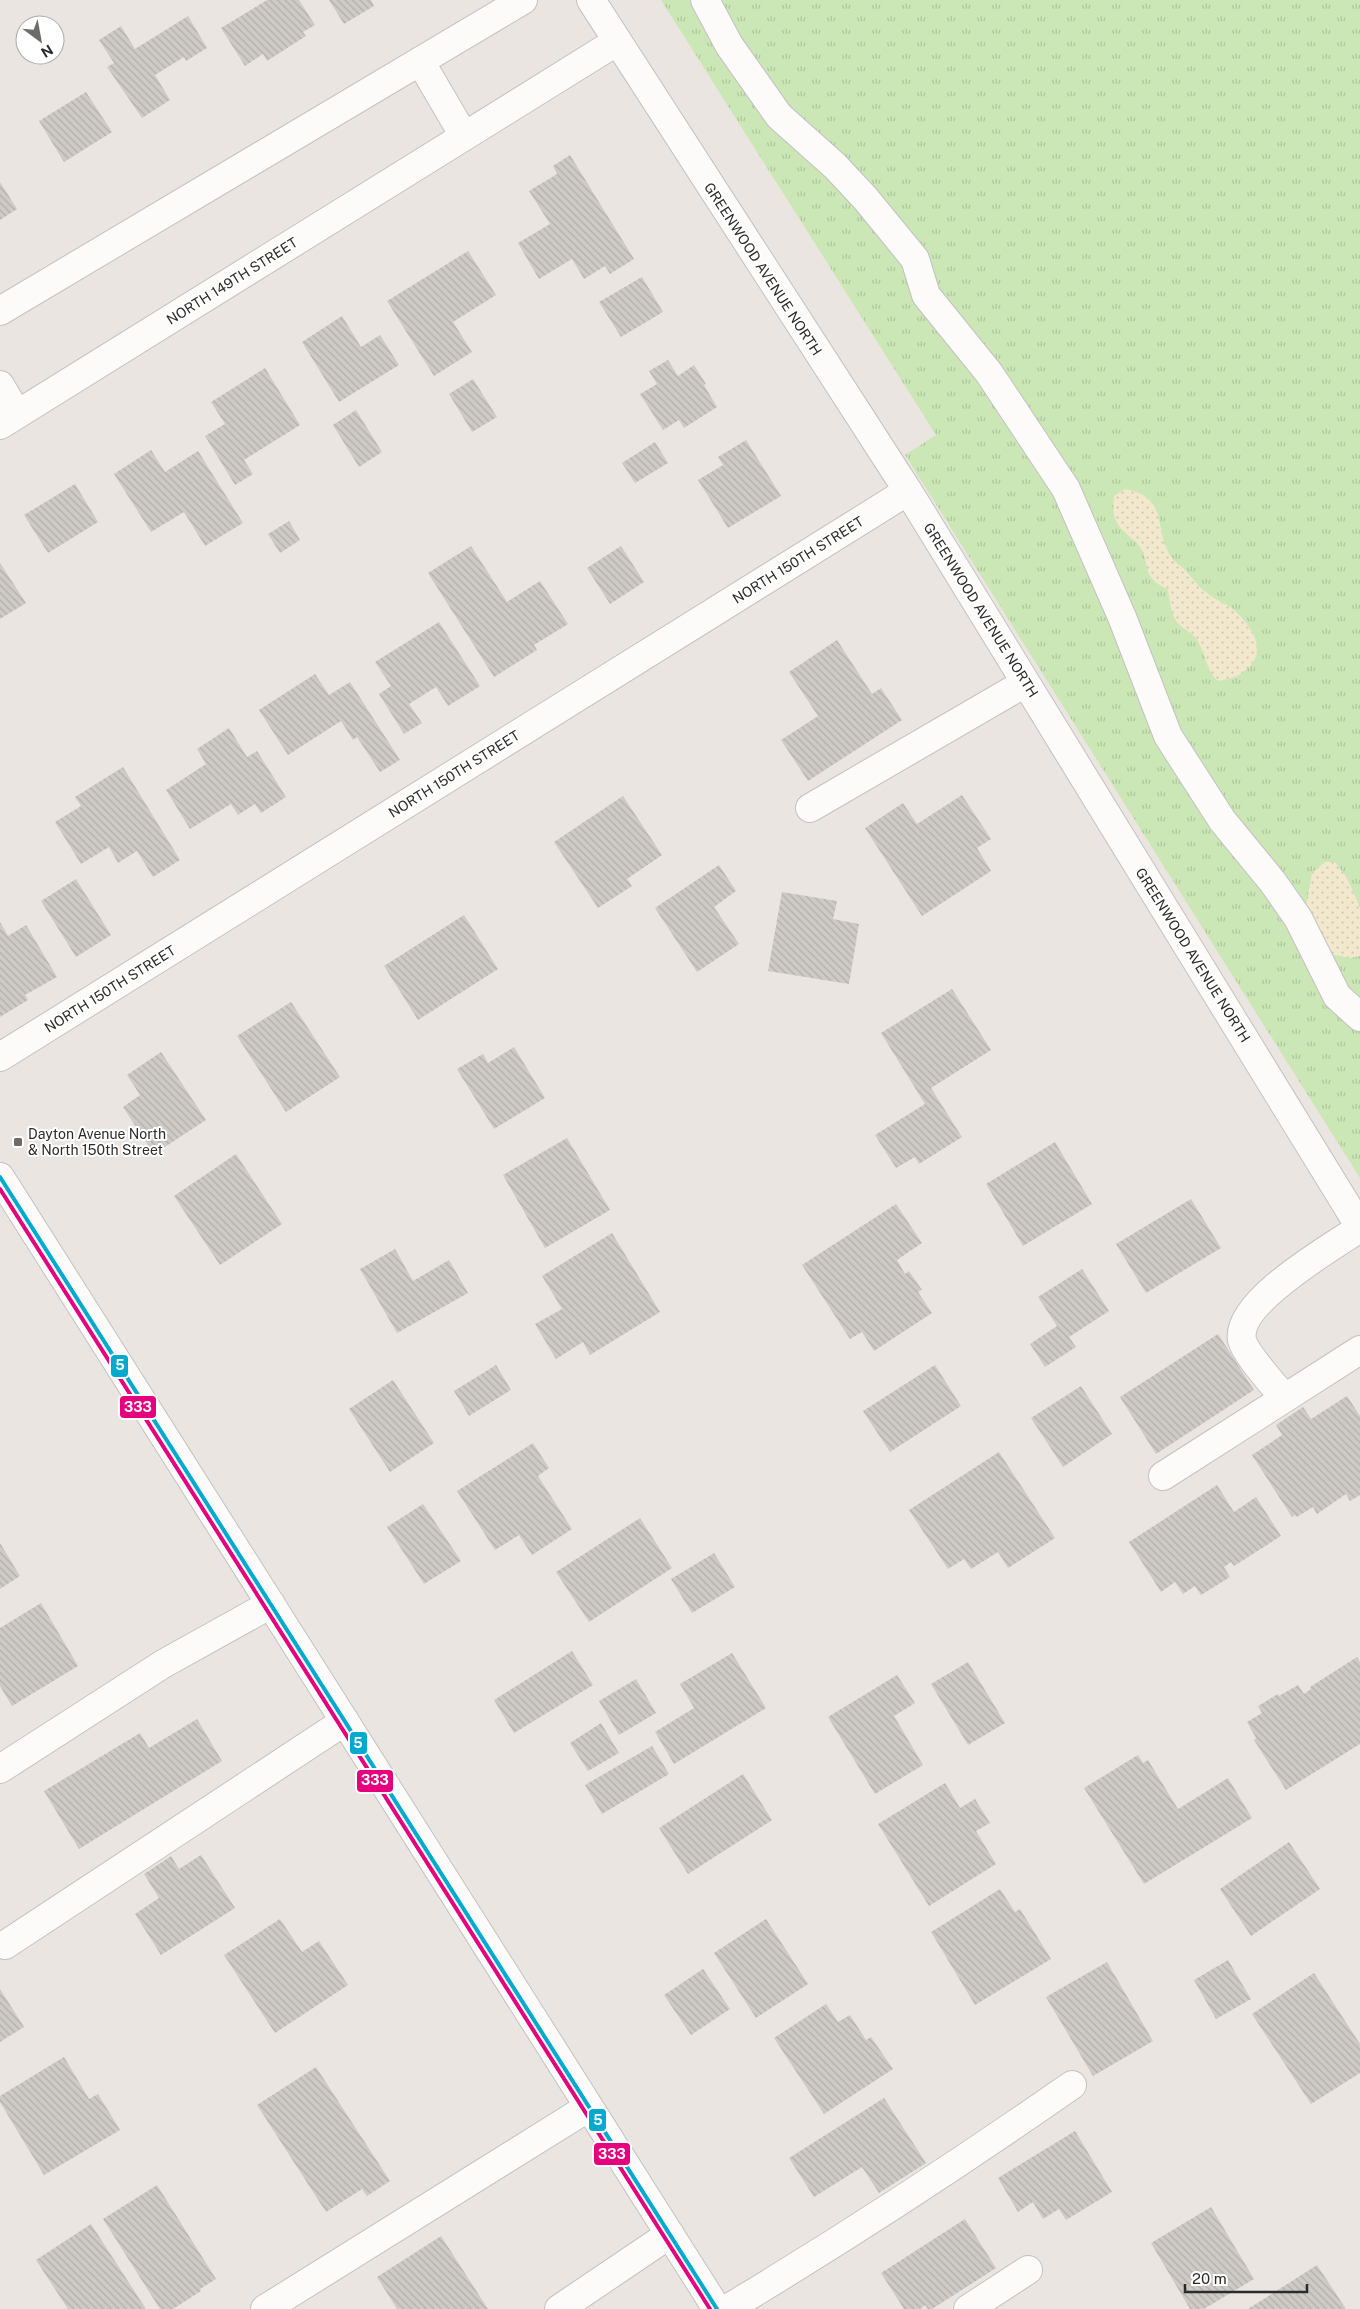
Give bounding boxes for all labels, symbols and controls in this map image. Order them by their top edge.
north arrow [15,15,65,65]
text: N [38,41,56,61]
street label: GREENWOOD AVENUE NORTH [701,180,825,358]
street label: NORTH 149TH STREET [164,234,300,328]
street label: NORTH 150TH STREET [730,513,866,607]
street label: GREENWOOD AVENUE NORTH [921,520,1041,700]
street label: NORTH 150TH STREET [386,727,522,821]
street label: GREENWOOD AVENUE NORTH [1133,865,1253,1045]
street label: NORTH 150TH STREET [42,942,178,1036]
place label: Dayton Avenue North & North 150th Street [28,1126,166,1158]
marker: Dayton Avenue North & North 150th Street [12,1136,24,1148]
line badge: 5 [110,1354,129,1378]
text: 5 [115,1357,125,1373]
line badge: 333 [119,1395,157,1419]
text: 333 [124,1399,152,1415]
line badge: 5 [349,1731,368,1755]
text: 5 [353,1735,363,1751]
line badge: 333 [356,1769,394,1793]
text: 333 [361,1772,389,1788]
line badge: 5 [588,2108,607,2132]
text: 5 [593,2112,603,2128]
line badge: 333 [593,2142,631,2166]
text: 333 [598,2146,626,2162]
scale bar [1185,2262,1308,2294]
text: 20 m [1192,2270,1227,2287]

